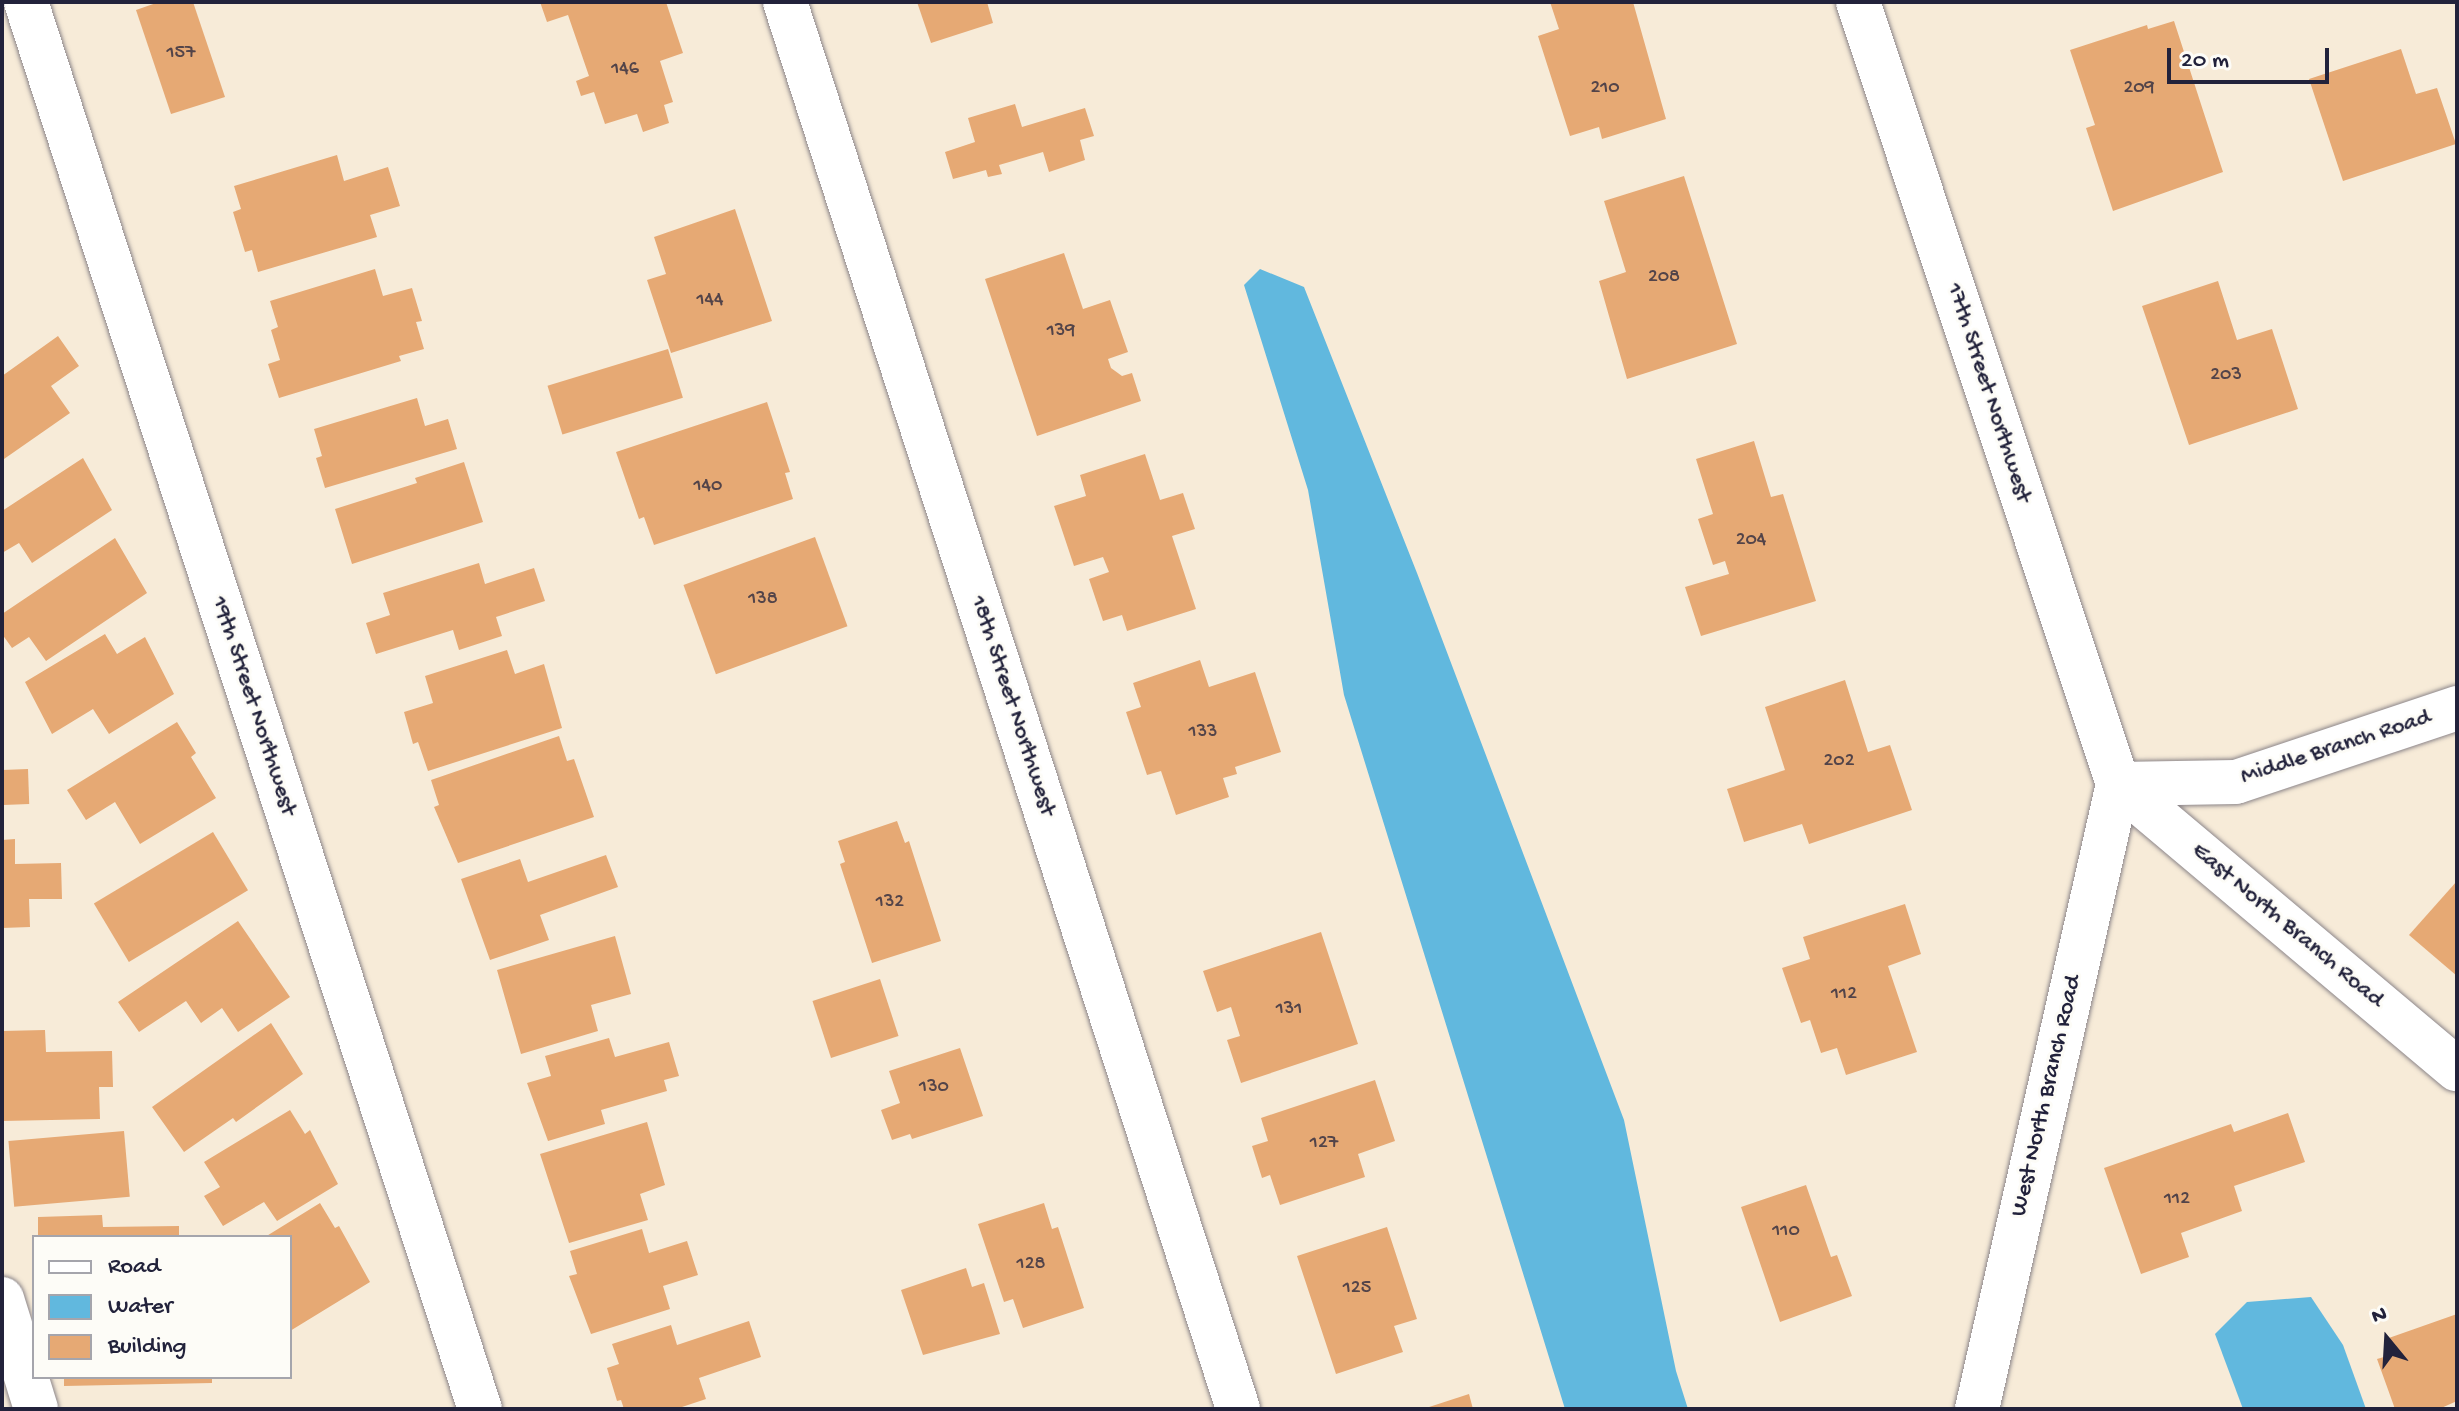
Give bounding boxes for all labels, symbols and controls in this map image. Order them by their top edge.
scale bar [2171,32,2333,82]
house number: 157 [167,41,195,65]
text: 20 m [2181,47,2229,76]
house number: 146 [611,57,639,81]
house number: 210 [1590,76,1620,100]
house number: 209 [2123,76,2155,100]
house number: 208 [1648,265,1680,289]
street label: 17th Street Northwest [1939,280,2037,506]
house number: 144 [696,288,724,312]
house number: 139 [1047,319,1075,343]
house number: 203 [2210,363,2242,387]
house number: 140 [694,474,722,498]
house number: 204 [1736,528,1766,552]
house number: 138 [748,587,778,611]
street label: 18th Street Northwest [963,592,1061,820]
street label: 19th Street Northwest [204,593,302,819]
street label: Middle Branch Road [2237,704,2435,792]
house number: 133 [1189,720,1217,744]
house number: 202 [1824,749,1854,773]
street label: East North Branch Road [2185,837,2389,1015]
house number: 132 [876,890,904,914]
street label: West North Branch Road [2005,973,2089,1219]
house number: 112 [1831,982,1857,1006]
house number: 131 [1276,997,1302,1021]
house number: 130 [919,1075,949,1099]
house number: 127 [1310,1131,1338,1155]
house number: 112 [2164,1187,2190,1211]
house number: 110 [1772,1219,1800,1243]
legend [32,1235,292,1379]
house number: 128 [1017,1252,1045,1276]
text: Road [108,1253,160,1282]
house number: 125 [1343,1276,1371,1300]
text: Water [108,1293,172,1322]
north arrow [2347,1299,2427,1379]
text: N [2369,1302,2390,1331]
text: Building [108,1333,186,1362]

